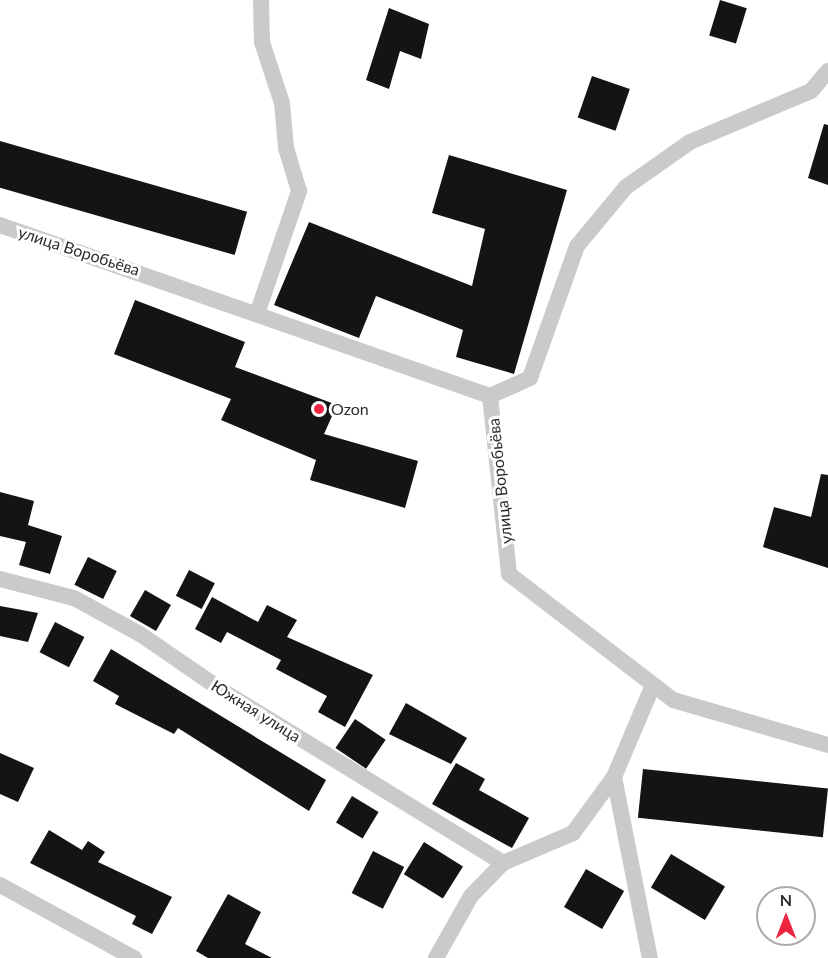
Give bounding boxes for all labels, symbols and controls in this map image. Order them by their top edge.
street label: улица Воробьёва [16,222,142,280]
place label: Ozon [331,399,369,419]
marker: Ozon [312,402,326,416]
street label: улица Воробьёва [484,417,516,545]
street label: Южная улица [208,676,304,746]
north arrow [756,886,816,946]
text: N [780,890,792,909]

